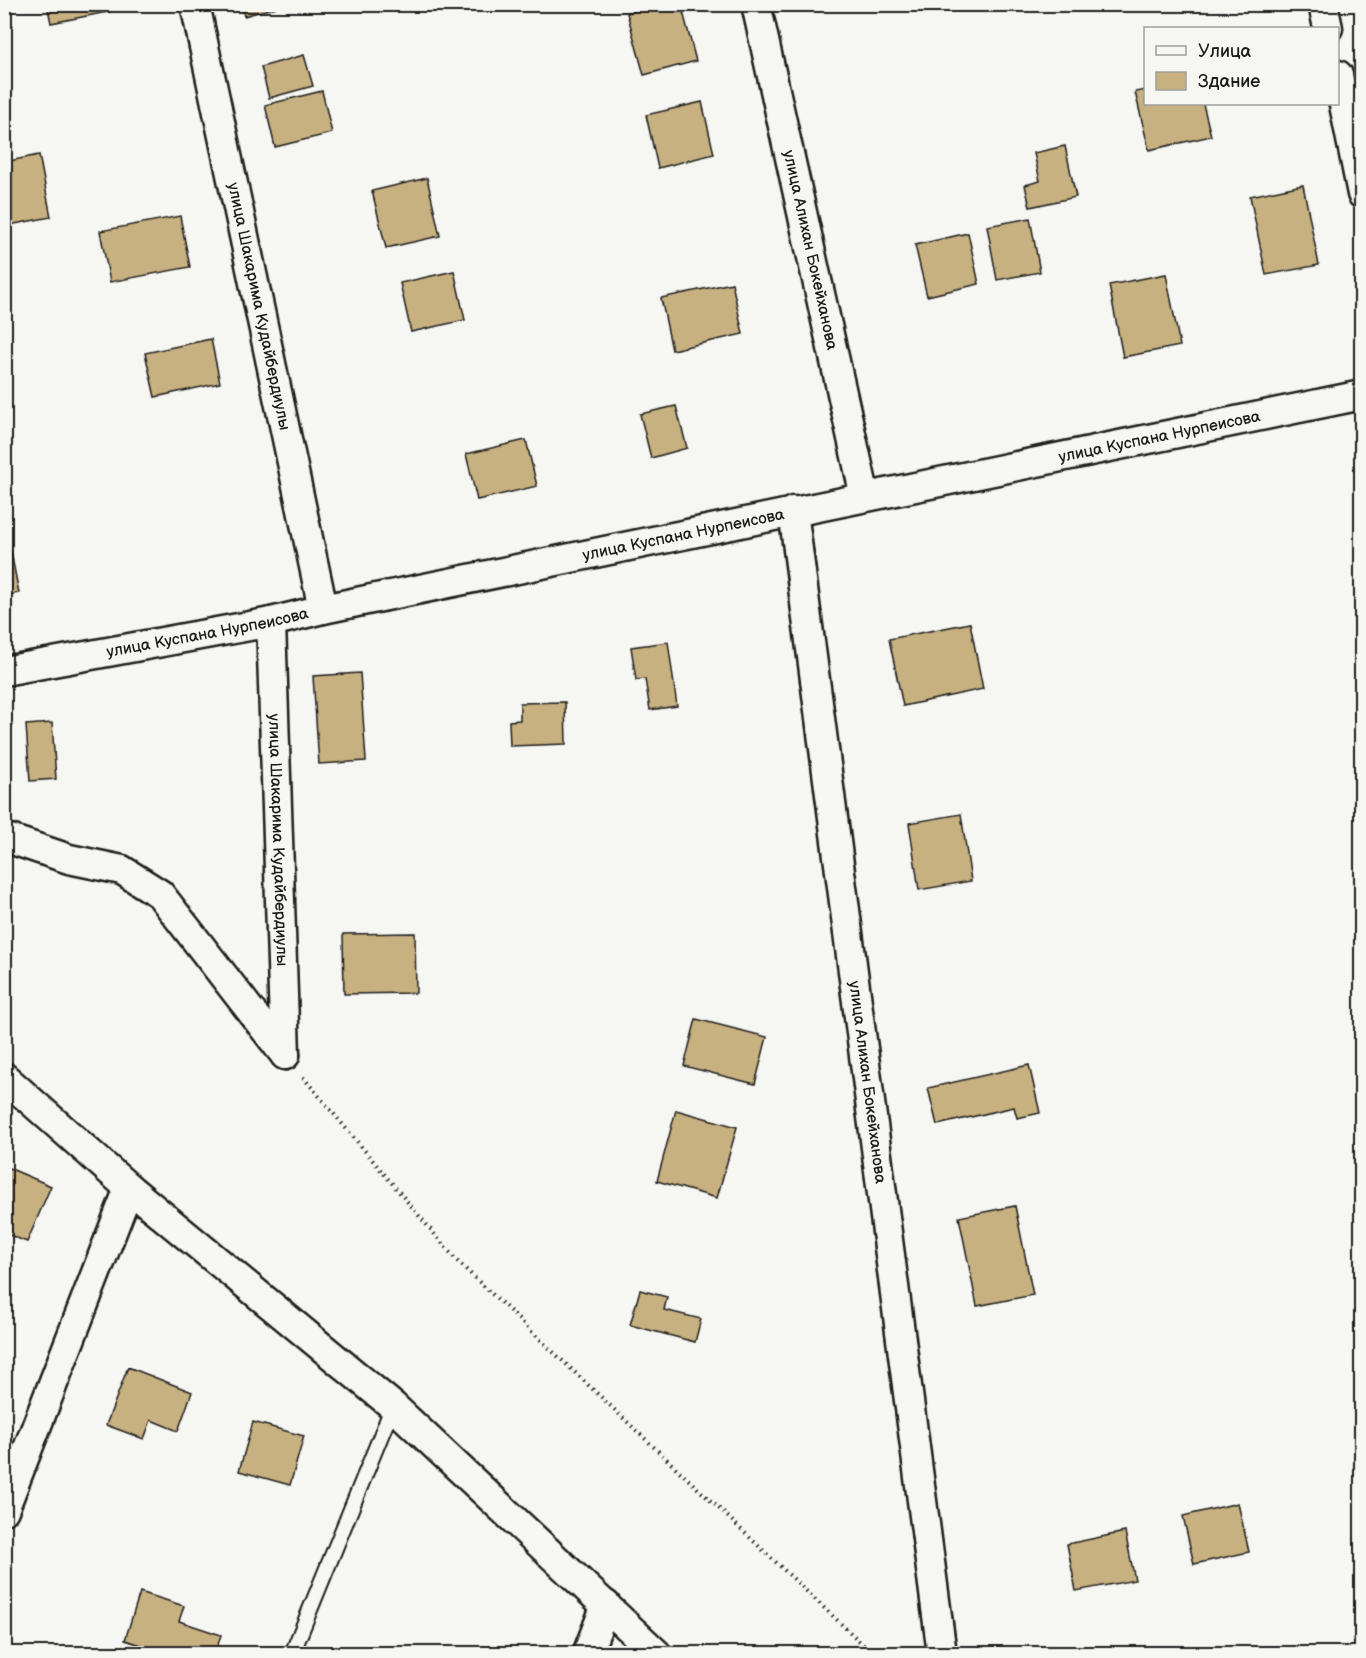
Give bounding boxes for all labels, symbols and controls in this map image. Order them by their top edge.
legend [1144,27,1339,105]
text: Улица [1198,41,1252,62]
text: Здание [1198,71,1260,92]
street label: улица Алихан Бокейханова [779,148,842,352]
street label: улица Шакарима Кудайбердиулы [224,181,294,432]
street label: улица Куспана Нурпеисова [1057,407,1262,467]
street label: улица Куспана Нурпеисова [581,505,786,565]
street label: улица Куспана Нурпеисова [105,603,311,662]
street label: улица Шакарима Кудайбердиулы [264,713,292,966]
street label: улица Алихан Бокейханова [845,980,890,1185]

